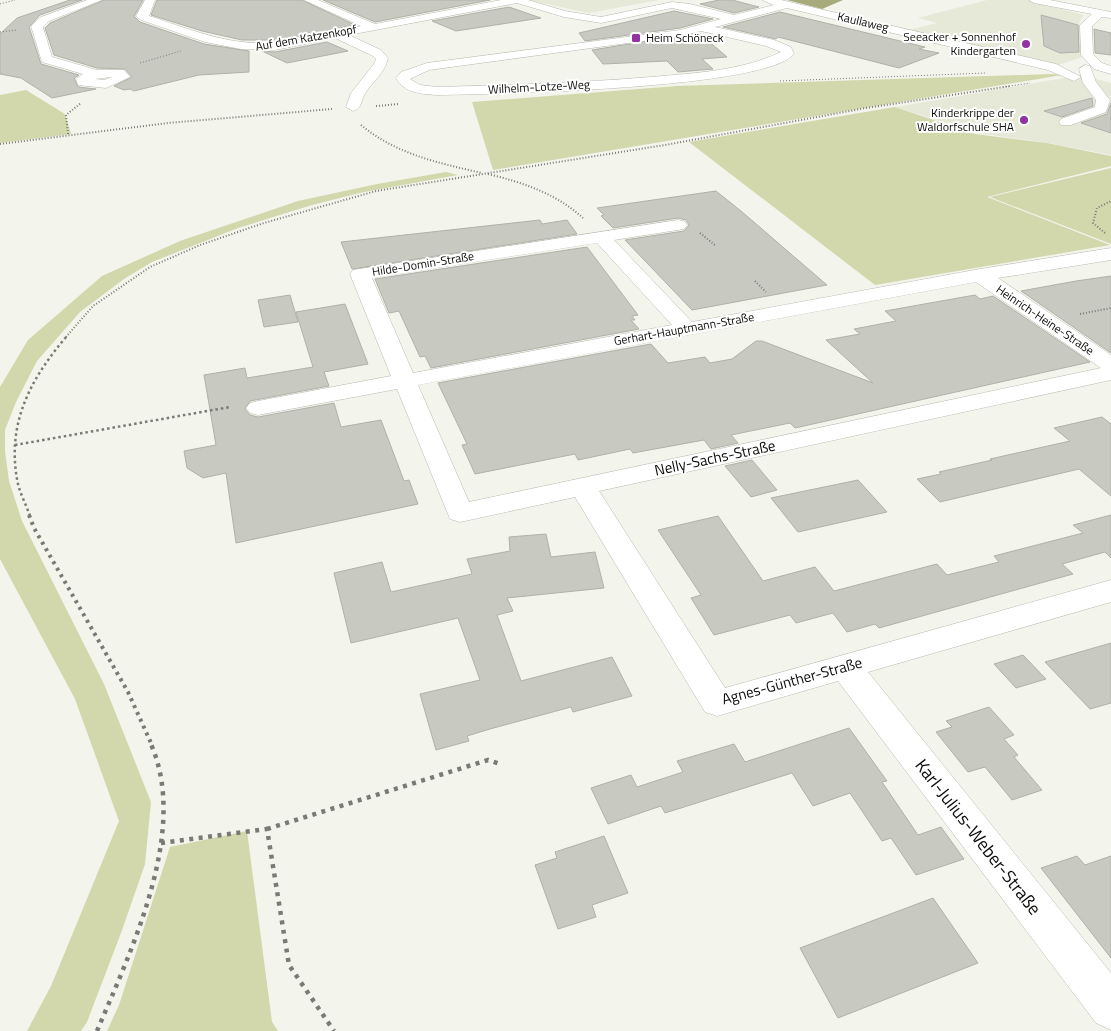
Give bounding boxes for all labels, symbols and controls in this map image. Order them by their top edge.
street label: Kaullaweg [836,6,891,37]
street label: Auf dem Katzenkopf [254,19,358,56]
place label: Seeacker + Sonnenhof Kindergarten [903,27,1016,60]
place label: Heim Schöneck [646,28,724,47]
marker: Heim Schöneck [630,32,642,44]
marker: Seeacker + Sonnenhof Kindergarten [1020,38,1032,50]
street label: Wilhelm-Lotze-Weg [488,74,590,99]
place label: Kinderkrippe der Waldorfschule SHA [917,103,1014,136]
marker: Kinderkrippe der Waldorfschule SHA [1018,114,1030,126]
street label: Hilde-Domin-Straße [371,246,475,281]
street label: Heinrich-Heine-Straße [992,280,1098,360]
street label: Gerhart-Hauptmann-Straße [612,307,755,350]
street label: Nelly-Sachs-Straße [652,433,778,482]
street label: Agnes-Günther-Straße [719,651,865,710]
street label: Karl-Julius-Weber-Straße [909,753,1048,921]

